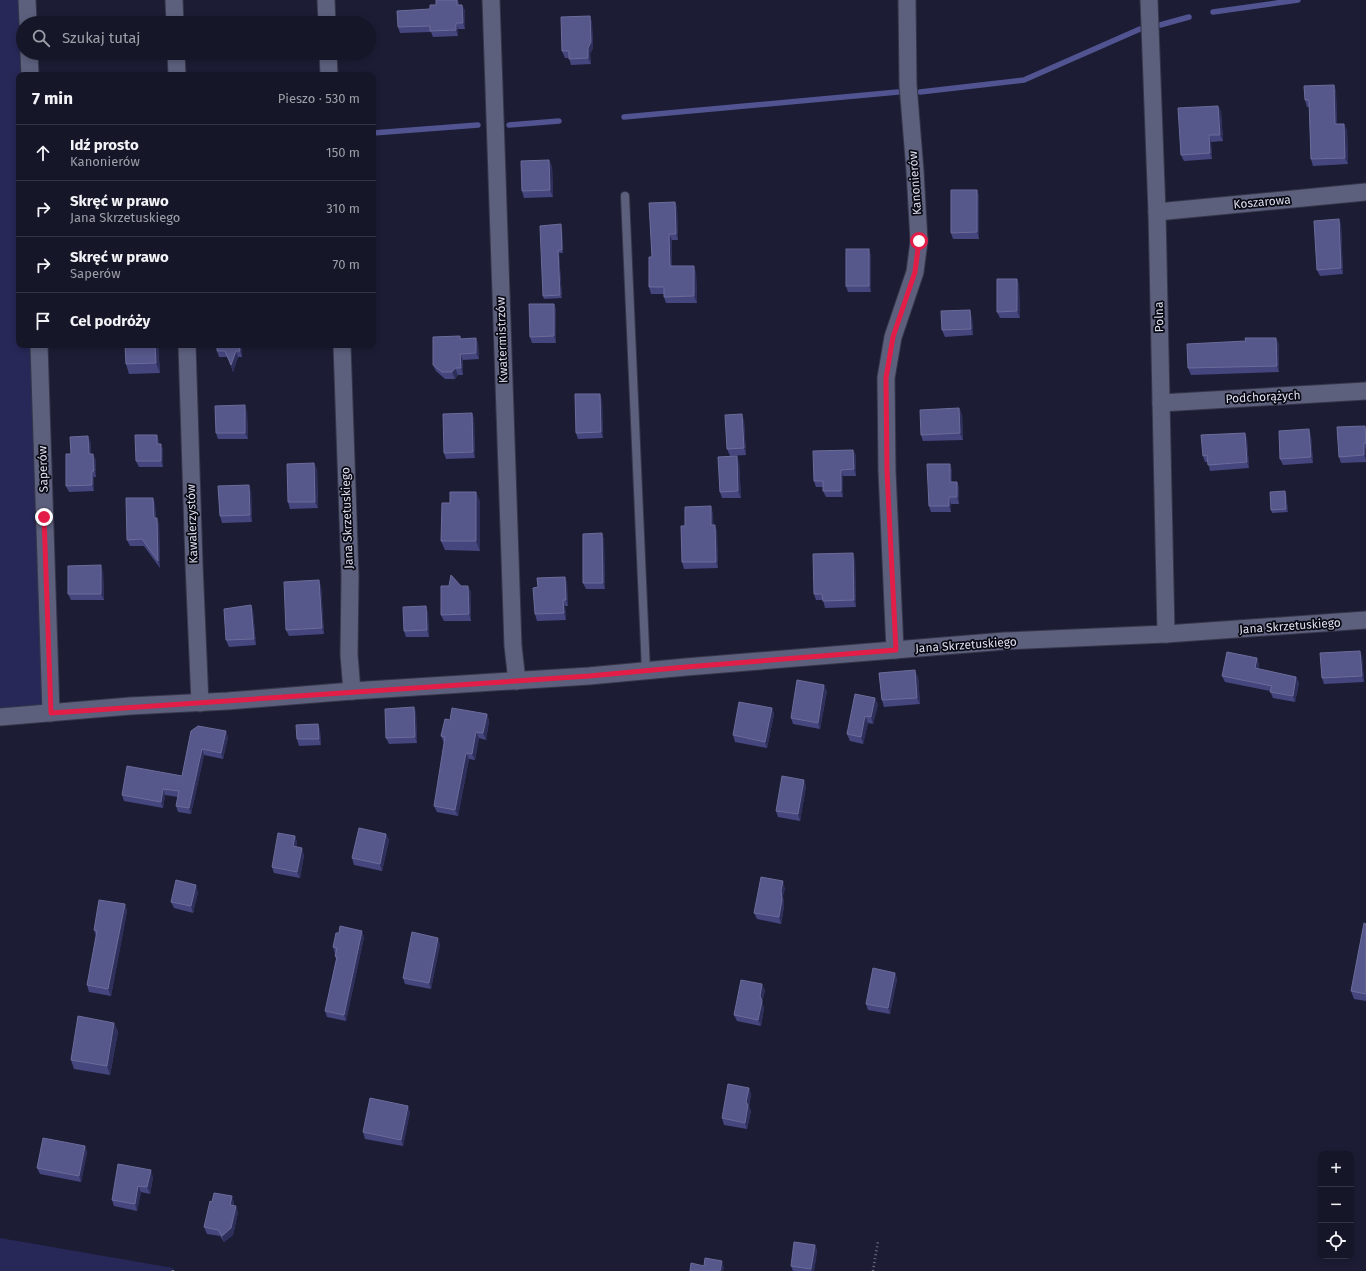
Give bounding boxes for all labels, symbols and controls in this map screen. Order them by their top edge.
search box [16,16,376,60]
icon: search [30,27,52,49]
text: Szukaj tutaj [62,29,140,47]
text: 7 min [32,88,73,109]
text: Pieszo · 530 m [278,91,360,106]
text: Idź prosto [70,136,139,154]
icon: ahead [32,142,54,164]
text: 150 m [326,145,360,160]
street label: Kanonierów [906,150,924,216]
text: Kanonierów [70,154,140,169]
text: Skręć w prawo [70,192,169,210]
street label: Koszarowa [1233,193,1291,211]
icon: right [32,198,54,220]
text: 310 m [326,201,360,216]
text: Jana Skrzetuskiego [70,210,180,225]
route start [910,232,928,250]
text: Skręć w prawo [70,248,169,266]
icon: right [32,254,54,276]
text: 70 m [333,257,360,272]
text: Saperów [70,266,121,281]
street label: Kwatermistrzów [493,296,511,383]
street label: Polna [1152,302,1166,332]
icon: arrive [32,310,54,332]
text: Cel podróży [70,312,150,330]
street label: Podchorążych [1225,388,1301,406]
street label: Saperów [35,445,51,493]
street label: Jana Skrzetuskiego [338,467,356,569]
street label: Kawalerzystów [184,484,200,564]
route end [35,508,53,526]
street label: Jana Skrzetuskiego [1239,615,1341,637]
street label: Jana Skrzetuskiego [915,634,1017,656]
map controls [1318,1151,1354,1259]
button: + [1318,1151,1354,1187]
button: − [1318,1187,1354,1223]
button: locate [1318,1223,1354,1259]

